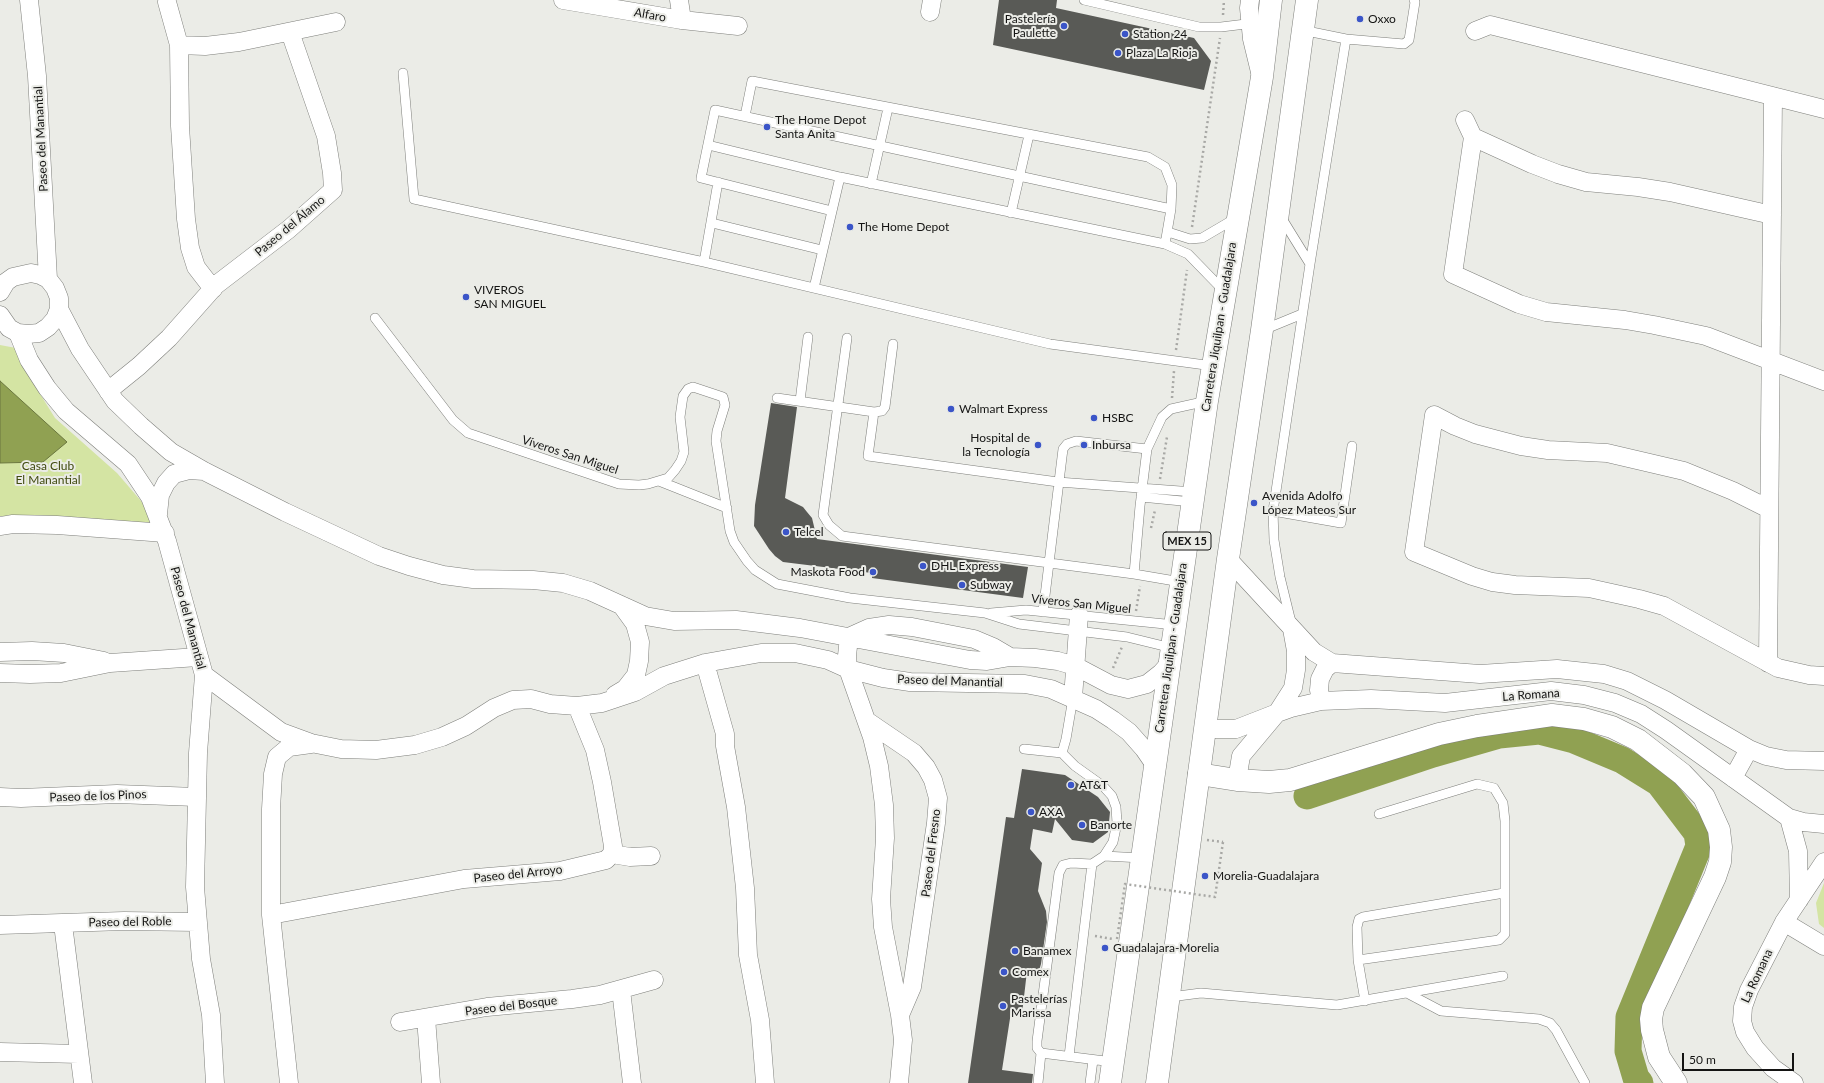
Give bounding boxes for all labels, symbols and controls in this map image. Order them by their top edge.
street label: Alfaro [633,5,667,25]
place label: Pastelería Paulette [1005,12,1056,40]
place label: Oxxo [1368,12,1396,26]
marker: Oxxo [1355,14,1365,24]
marker: Pastelería Paulette [1059,21,1069,31]
place label: Station 24 [1133,27,1187,41]
marker: Station 24 [1120,29,1130,39]
place label: Plaza La Rioja [1126,46,1198,60]
marker: Plaza La Rioja [1113,48,1123,58]
street label: Paseo del Manantial [31,86,51,192]
place label: The Home Depot Santa Anita [775,113,866,141]
marker: The Home Depot Santa Anita [762,122,772,132]
street label: Paseo del Álamo [252,193,328,259]
place label: The Home Depot [858,220,949,234]
marker: The Home Depot [845,222,855,232]
street label: Carretera Jiquilpan - Guadalajara [1198,241,1240,413]
place label: VIVEROS SAN MIGUEL [474,283,546,311]
marker: VIVEROS SAN MIGUEL [461,292,471,302]
place label: Walmart Express [959,402,1048,416]
marker: Walmart Express [946,404,956,414]
place label: HSBC [1102,411,1133,425]
marker: HSBC [1089,413,1099,423]
place label: Hospital de la Tecnología [962,431,1030,459]
street label: Víveros San Miguel [520,433,620,477]
place label: Inbursa [1092,438,1131,452]
marker: Hospital de la Tecnología [1033,440,1043,450]
marker: Inbursa [1079,440,1089,450]
park label: Casa Club El Manantial [15,459,81,487]
place label: Avenida Adolfo López Mateos Sur [1262,489,1356,517]
marker: Avenida Adolfo López Mateos Sur [1249,498,1259,508]
place label: Telcel [794,525,824,539]
marker: Telcel [781,527,791,537]
road number: MEX 15 [1163,532,1211,550]
place label: DHL Express [931,559,999,573]
marker: DHL Express [918,561,928,571]
street label: Carretera Jiquilpan - Guadalajara [1152,562,1190,734]
street label: Paseo del Manantial [167,565,209,671]
place label: Maskota Food [790,565,865,579]
marker: Maskota Food [868,567,878,577]
place label: Subway [970,578,1011,592]
marker: Subway [957,580,967,590]
street label: Víveros San Miguel [1030,592,1132,616]
street label: Paseo del Manantial [897,672,1003,690]
street label: La Romana [1502,686,1560,704]
place label: AT&T [1079,778,1108,792]
marker: AT&T [1066,780,1076,790]
street label: Paseo de los Pinos [49,787,147,805]
place label: AXA [1039,805,1063,819]
marker: AXA [1026,807,1036,817]
street label: Paseo del Fresno [918,808,944,898]
place label: Banorte [1090,818,1132,832]
marker: Banorte [1077,820,1087,830]
street label: Paseo del Arroyo [473,862,563,886]
place label: Morelia-Guadalajara [1213,869,1319,883]
marker: Morelia-Guadalajara [1200,871,1210,881]
street label: Paseo del Roble [88,914,172,930]
place label: Guadalajara-Morelia [1113,941,1219,955]
marker: Guadalajara-Morelia [1100,943,1110,953]
place label: Banamex [1023,944,1071,958]
marker: Banamex [1010,946,1020,956]
street label: La Romana [1738,947,1776,1005]
place label: Comex [1012,965,1049,979]
marker: Comex [999,967,1009,977]
place label: Pastelerías Marissa [1011,992,1067,1020]
street label: Paseo del Bosque [464,993,558,1019]
marker: Pastelerías Marissa [998,1001,1008,1011]
scale bar [1684,1045,1796,1071]
text: 50 m [1689,1052,1716,1067]

